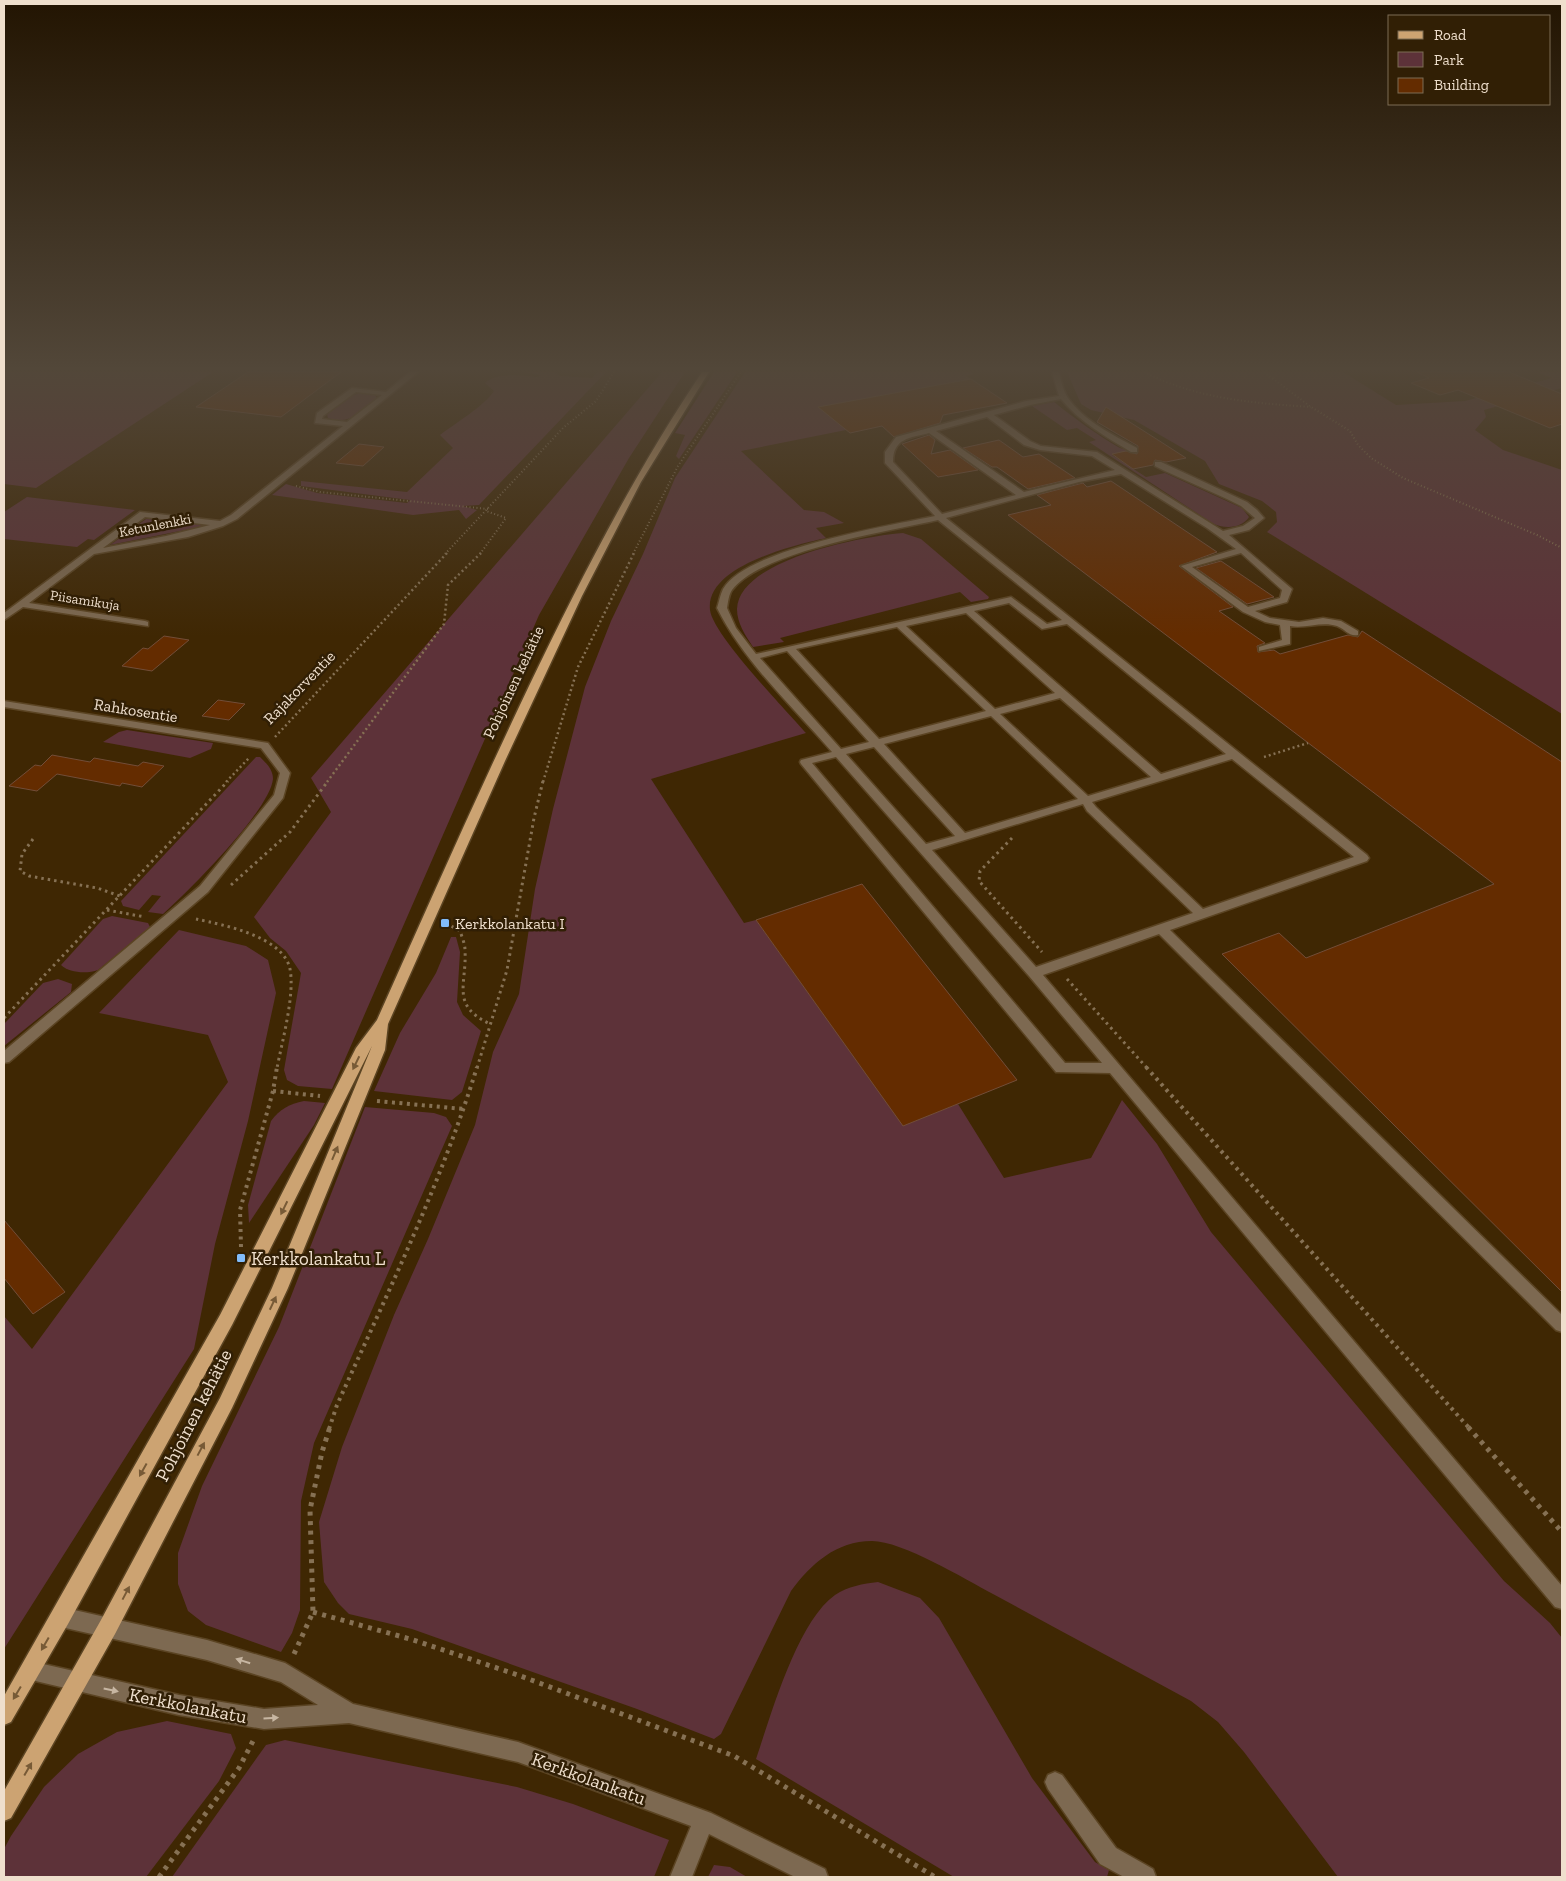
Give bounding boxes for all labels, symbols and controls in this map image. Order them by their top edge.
legend [1388,15,1551,105]
text: Road [1434,26,1467,44]
text: Park [1434,51,1464,69]
text: Building [1434,76,1489,94]
street label: Ketunlenkki [118,510,193,541]
street label: Piisamikuja [49,587,121,614]
street label: Pohjoinen kehätie [479,623,548,742]
street label: Rajakorventie [260,647,339,728]
street label: Rahkosentie [93,695,179,726]
place label: Kerkkolankatu I [455,914,565,933]
marker: Kerkkolankatu I [439,917,451,929]
one-way arrow [352,1056,360,1070]
one-way arrow [331,1146,339,1160]
one-way arrow [280,1201,288,1216]
place label: Kerkkolankatu L [251,1247,386,1270]
marker: Kerkkolankatu L [235,1252,247,1264]
one-way arrow [269,1296,277,1311]
street label: Pohjoinen kehätie [150,1345,237,1485]
one-way arrow [197,1442,205,1457]
one-way arrow [139,1463,147,1477]
one-way arrow [122,1586,130,1600]
one-way arrow [41,1638,50,1651]
one-way arrow [236,1656,251,1664]
street label: Kerkkolankatu [127,1683,249,1728]
one-way arrow [104,1686,119,1694]
one-way arrow [12,1687,21,1700]
one-way arrow [263,1714,279,1722]
street label: Kerkkolankatu [529,1747,649,1810]
one-way arrow [24,1762,32,1776]

